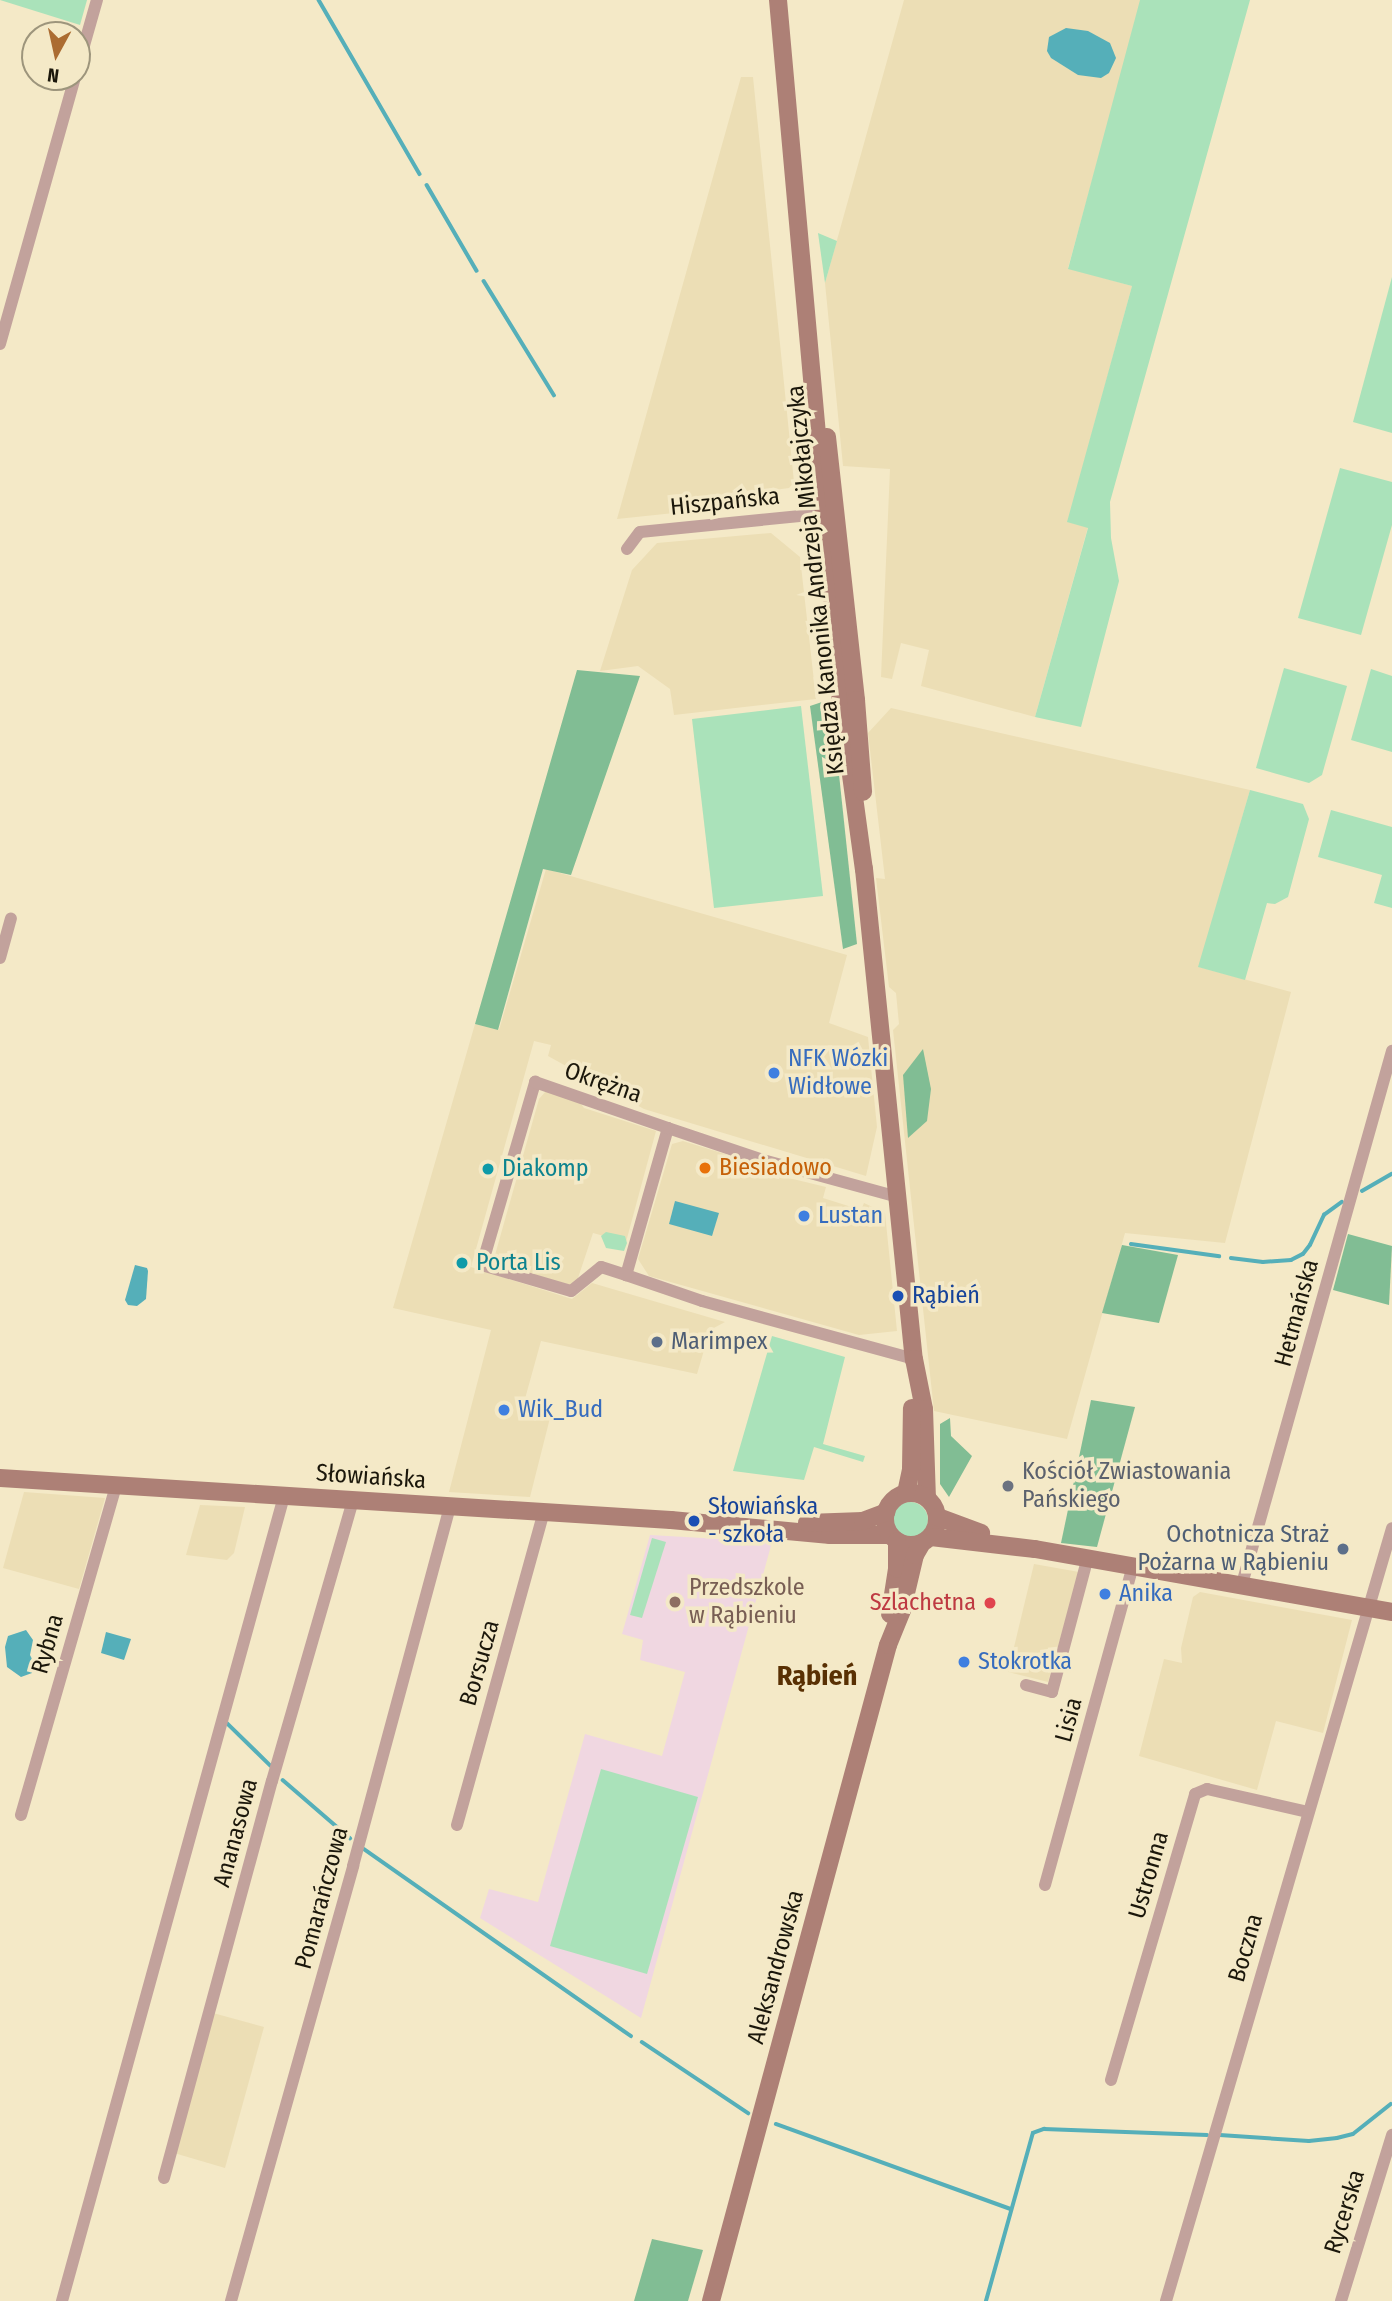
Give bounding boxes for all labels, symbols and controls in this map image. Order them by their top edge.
north arrow [21,21,91,91]
text: N [46,63,61,87]
street label: Księdza Kanonika Andrzeja Mikołajczyka [781,384,851,776]
street label: Hiszpańska [669,482,781,522]
place label: NFK Wózki Widłowe [788,1045,888,1101]
street label: Okrężna [561,1056,645,1110]
marker: NFK Wózki Widłowe [766,1065,782,1081]
place label: Biesiadowo [719,1154,832,1182]
place label: Diakomp [502,1155,589,1183]
marker: Biesiadowo [697,1160,713,1176]
marker: Diakomp [480,1161,496,1177]
place label: Lustan [818,1202,883,1230]
marker: Lustan [796,1208,812,1224]
place label: Porta Lis [476,1249,561,1277]
marker: Porta Lis [454,1255,470,1271]
street label: Hetmańska [1269,1256,1325,1370]
place label: Rąbień [912,1282,980,1310]
marker: Rąbień [890,1288,906,1304]
place label: Marimpex [671,1328,768,1356]
marker: Marimpex [649,1334,665,1350]
place label: Wik_Bud [518,1396,603,1424]
marker: Wik_Bud [496,1402,512,1418]
place label: Kościół Zwiastowania Pańskiego [1022,1458,1231,1514]
street label: Słowiańska [315,1459,427,1495]
marker: Kościół Zwiastowania Pańskiego [1000,1478,1016,1494]
place label: Słowiańska - szkoła [708,1493,818,1549]
marker: Słowiańska - szkoła [686,1513,702,1529]
place label: Ochotnicza Straż Pożarna w Rąbieniu [1137,1521,1329,1577]
marker: Ochotnicza Straż Pożarna w Rąbieniu [1335,1541,1351,1557]
place label: Przedszkole w Rąbieniu [689,1574,805,1630]
place label: Anika [1119,1580,1173,1608]
marker: Anika [1097,1586,1113,1602]
place label: Szlachetna [870,1589,976,1617]
marker: Przedszkole w Rąbieniu [667,1594,683,1610]
marker: Szlachetna [982,1595,998,1611]
street label: Rybna [26,1611,70,1677]
street label: Borsucza [454,1617,506,1709]
place label: Stokrotka [978,1648,1072,1676]
marker: Stokrotka [956,1654,972,1670]
district label: Rąbień [777,1659,857,1693]
street label: Lisia [1049,1695,1089,1745]
street label: Ananasowa [208,1776,264,1890]
street label: Pomarańczowa [289,1824,355,1972]
street label: Ustronna [1123,1828,1175,1922]
street label: Aleksandrowska [742,1887,810,2047]
street label: Boczna [1223,1910,1269,1986]
street label: Rycerska [1319,2167,1371,2257]

